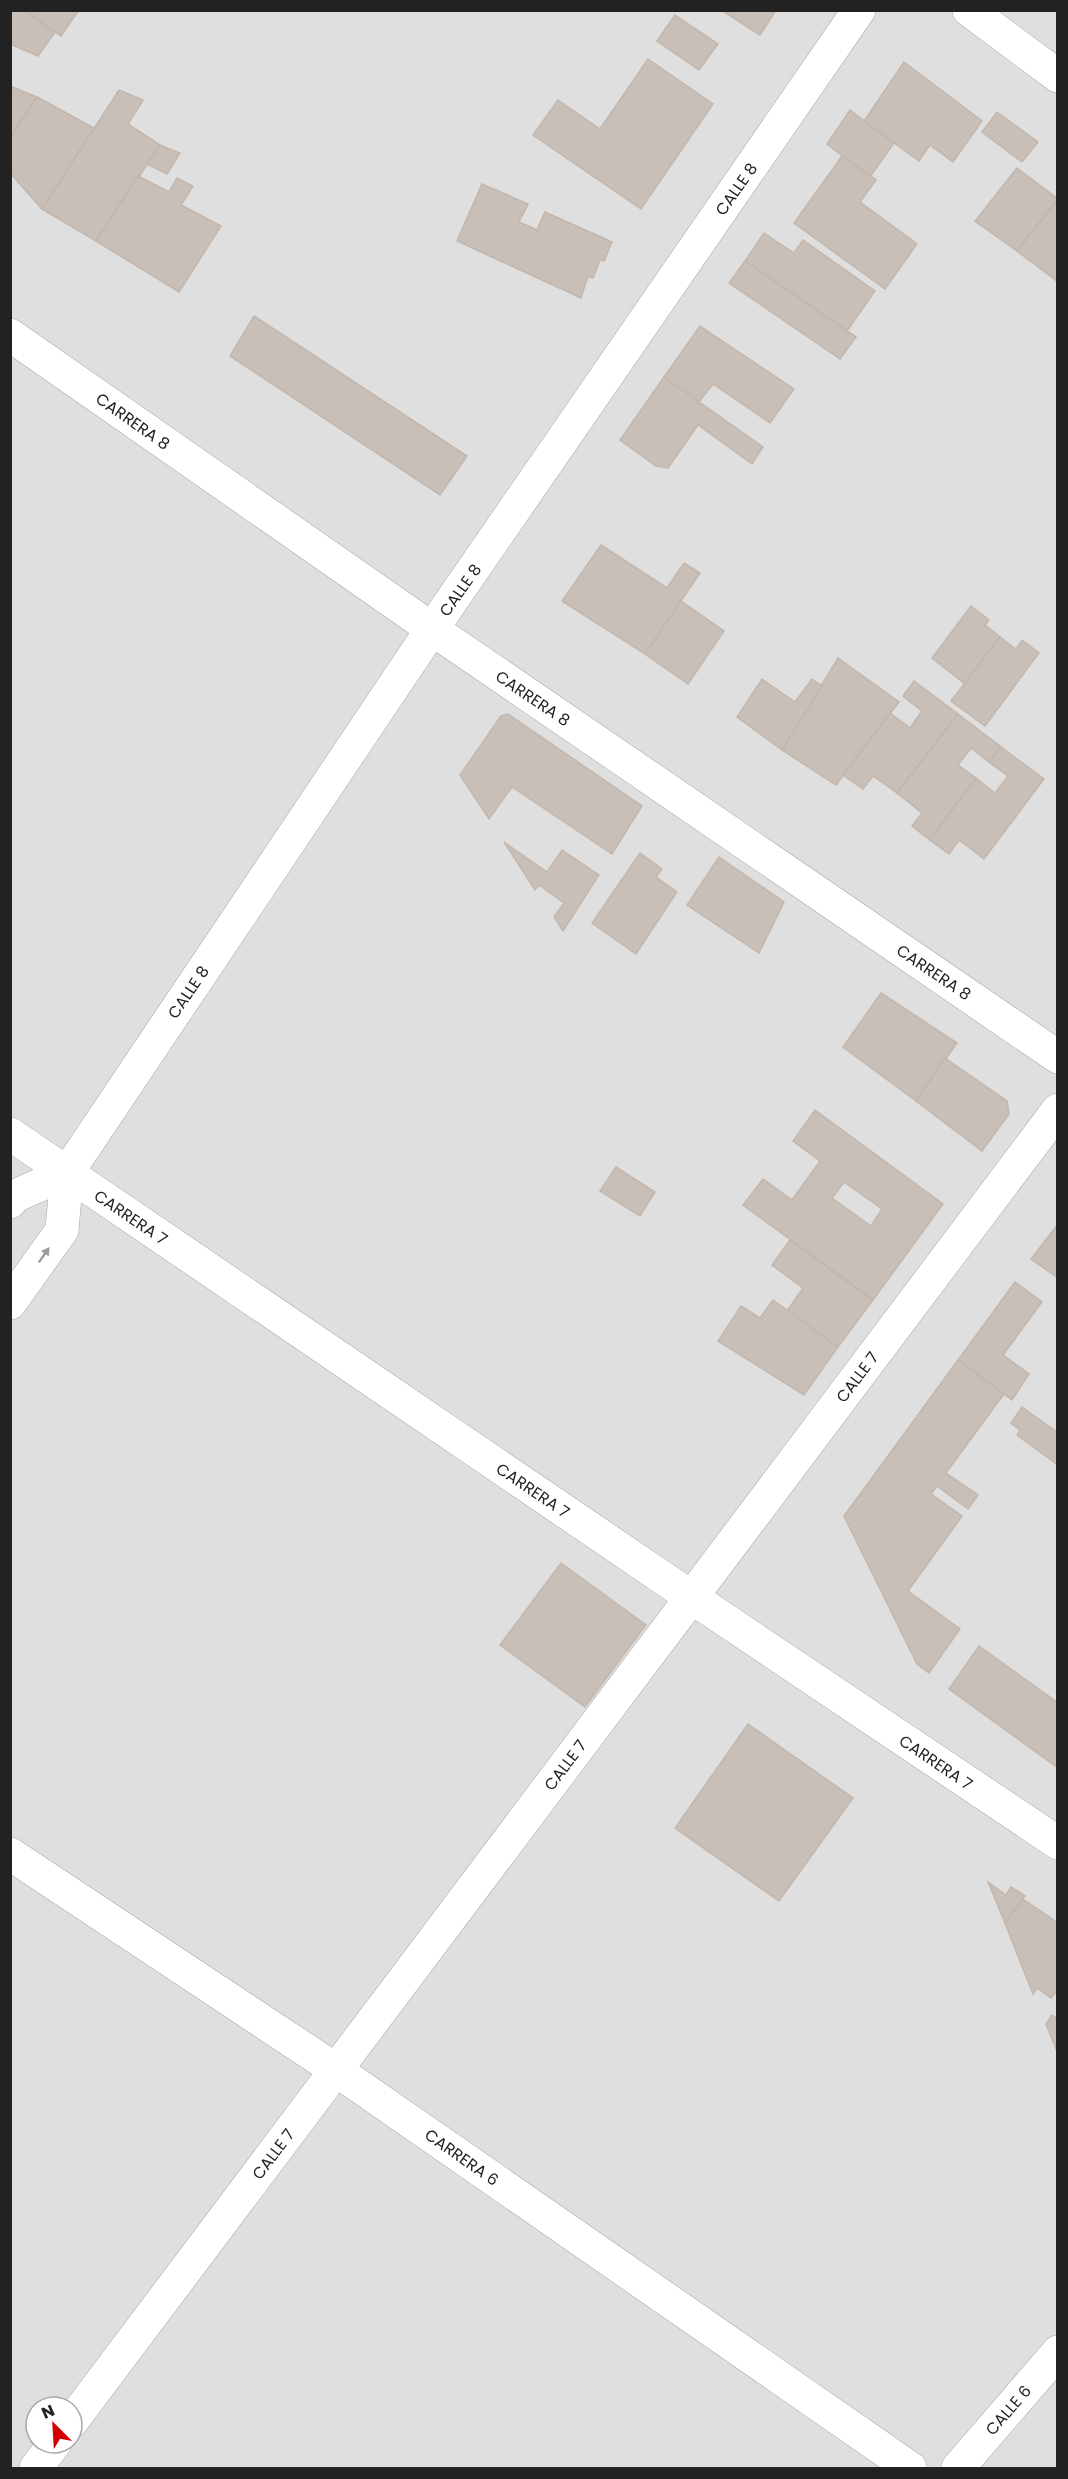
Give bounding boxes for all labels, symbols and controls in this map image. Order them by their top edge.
street label: CALLE 8 [710,158,763,220]
street label: CARRERA 8 [91,387,174,455]
street label: CALLE 8 [434,559,487,621]
street label: CARRERA 8 [491,665,575,732]
street label: CARRERA 8 [892,939,976,1006]
street label: CALLE 8 [162,961,215,1023]
street label: CARRERA 7 [89,1184,172,1251]
one-way arrow [38,1248,50,1264]
street label: CALLE 7 [831,1347,884,1407]
street label: CARRERA 7 [491,1457,574,1524]
street label: CARRERA 7 [894,1729,977,1796]
street label: CALLE 7 [539,1735,592,1795]
street label: CARRERA 6 [420,2123,503,2191]
street label: CALLE 7 [247,2124,300,2184]
street label: CALLE 6 [980,2380,1037,2440]
north arrow [24,2395,84,2455]
text: N [38,2399,58,2425]

